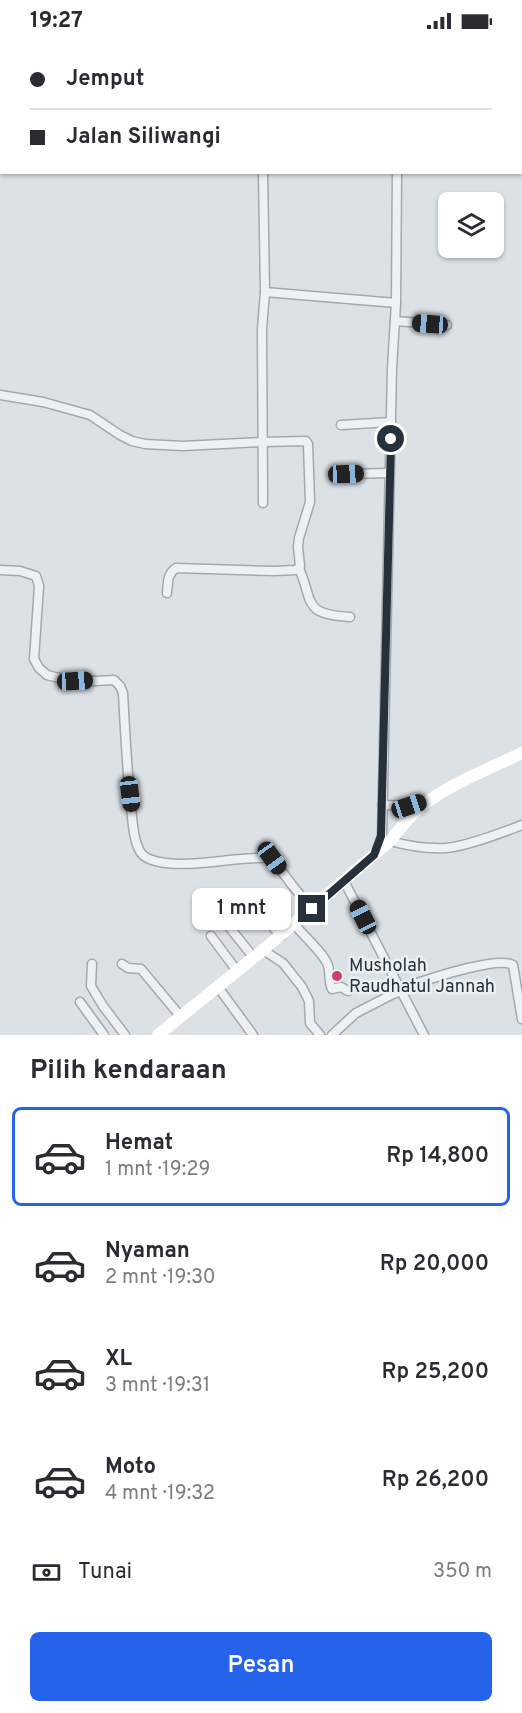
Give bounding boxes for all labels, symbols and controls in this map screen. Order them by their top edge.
text: 19:27 [30,8,83,35]
text: Jemput [66,66,144,93]
text: Jalan Siliwangi [66,124,221,151]
map controls [438,192,504,258]
button: layers [438,192,504,258]
car [411,314,449,334]
route start [377,425,404,452]
car [328,464,364,484]
car [57,671,93,691]
car [119,775,141,813]
car [389,792,429,820]
car [254,838,290,878]
callout: 1 mnt [192,888,291,930]
route end [298,895,325,922]
text: 1 mnt [217,896,266,922]
car [347,897,379,937]
place label: Musholah Raudhatul Jannah [349,955,495,999]
marker: Musholah Raudhatul Jannah [330,969,344,983]
text: Pilih kendaraan [30,1054,227,1088]
icon: car [33,1130,87,1184]
text: Hemat [105,1130,173,1157]
text: Rp 14,800 [386,1143,489,1170]
text: 1 mnt · 19:29 [105,1157,210,1183]
icon: car [33,1238,87,1292]
text: Nyaman [105,1238,190,1265]
text: Rp 20,000 [380,1251,489,1278]
text: 2 mnt · 19:30 [105,1265,216,1291]
icon: car [33,1346,87,1400]
text: XL [105,1346,132,1373]
text: Rp 25,200 [382,1359,489,1386]
text: 3 mnt · 19:31 [105,1373,210,1399]
icon: car [33,1454,87,1508]
text: Moto [105,1454,156,1481]
text: Rp 26,200 [382,1467,489,1494]
text: 4 mnt · 19:32 [105,1481,215,1507]
icon: cash [30,1556,63,1589]
text: Tunai [78,1559,132,1586]
text: 350 m [433,1559,492,1585]
button: Pesan [30,1632,492,1701]

